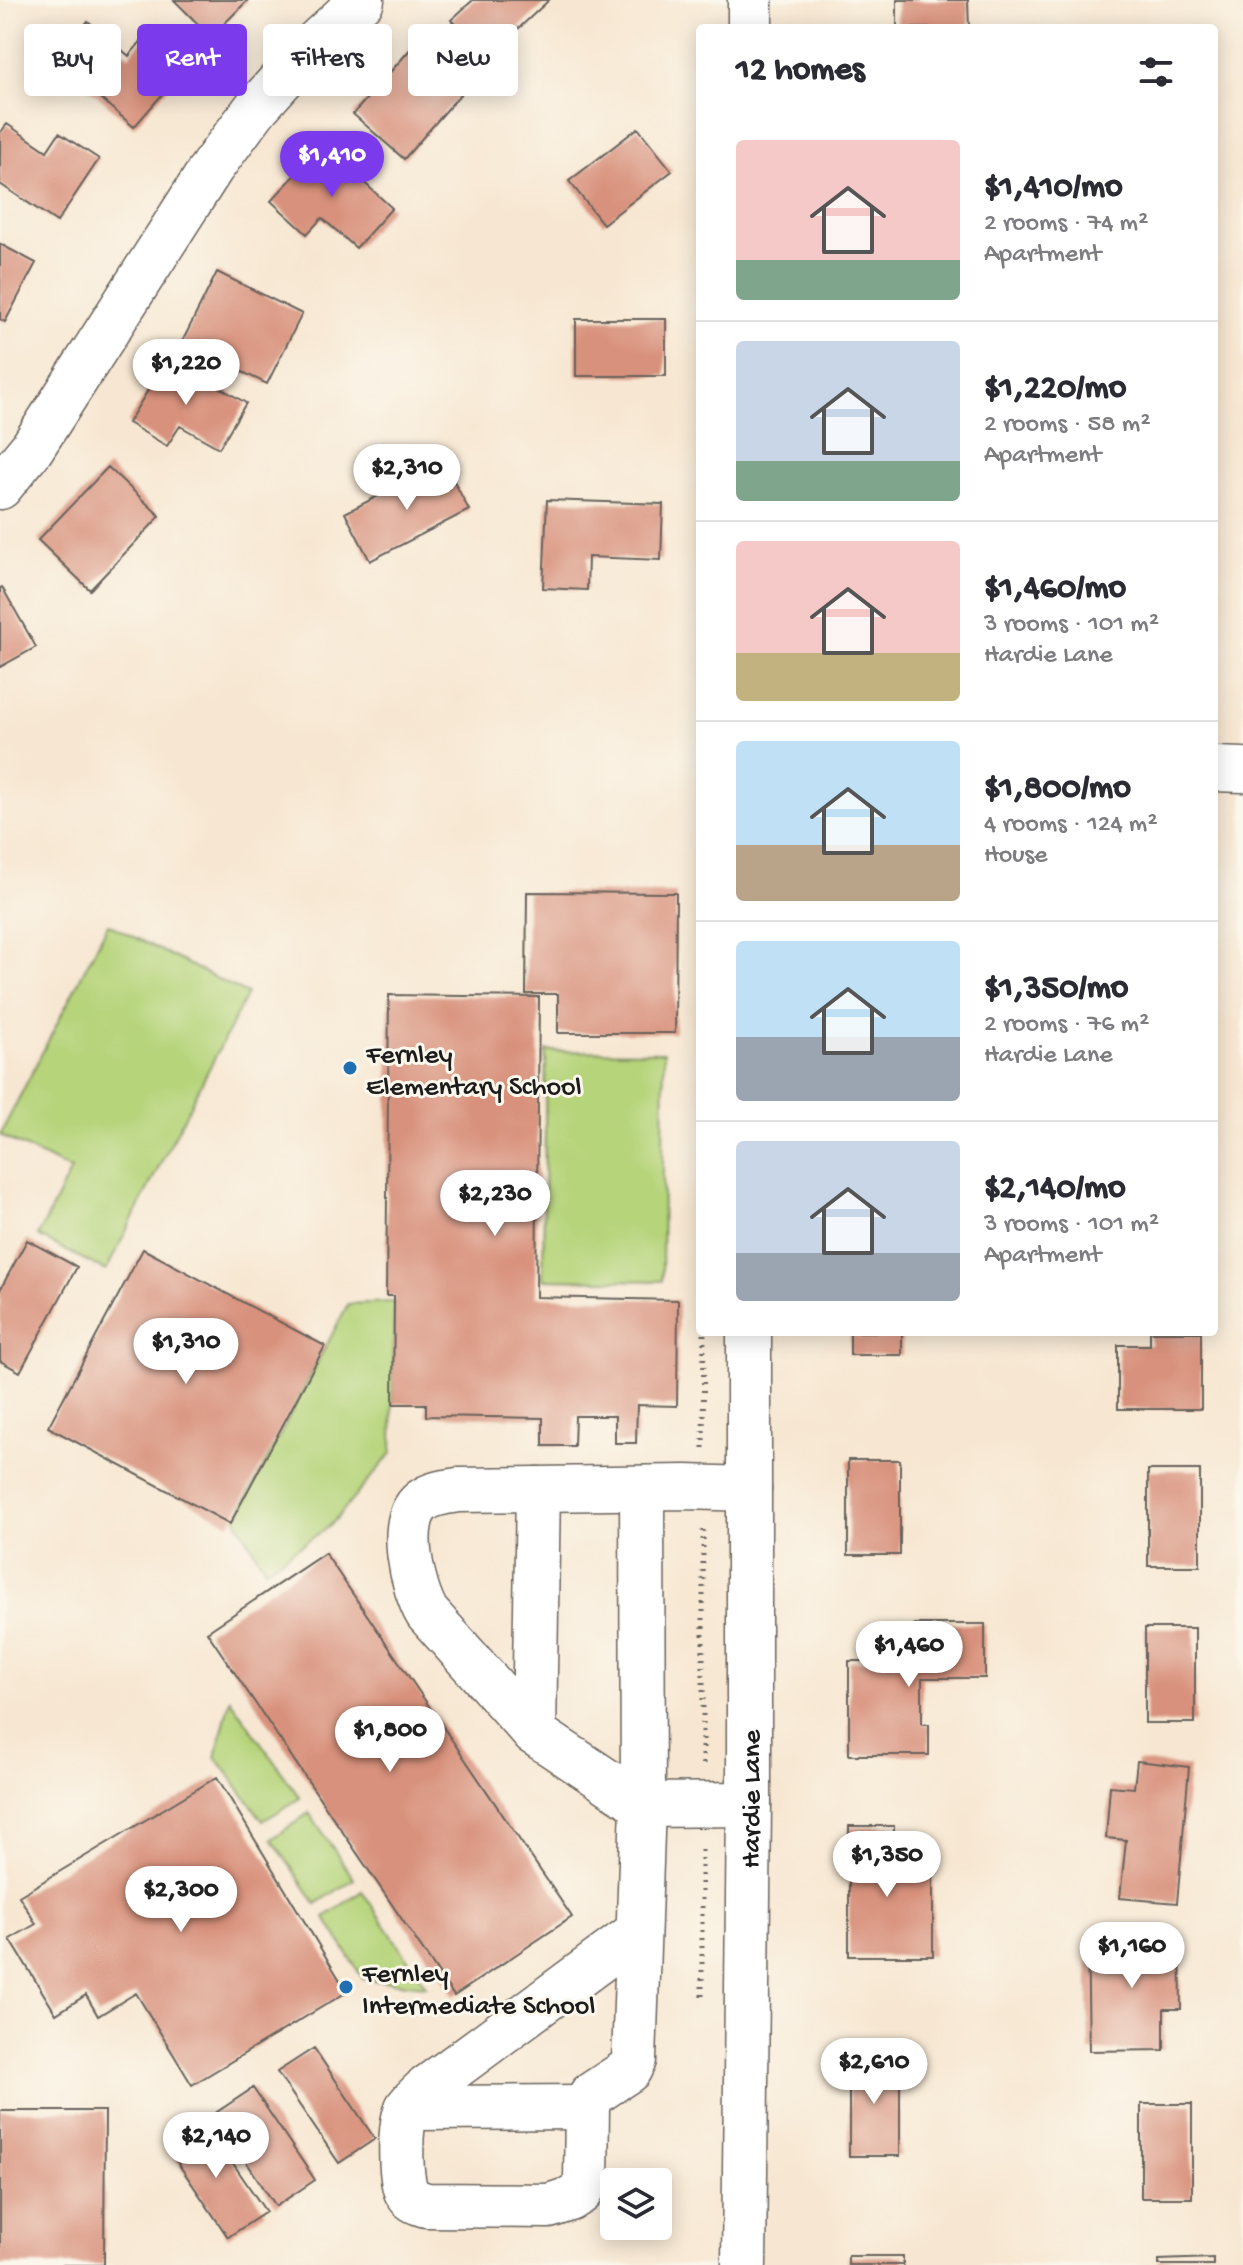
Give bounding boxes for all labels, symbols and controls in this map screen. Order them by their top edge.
chip: Buy [24,24,121,96]
chip: Rent [137,24,247,96]
chip: Filters [263,24,392,96]
chip: New [408,24,518,96]
icon: filters [1134,50,1178,94]
text: 12 homes [736,52,865,92]
pin: $1,410 [267,131,397,199]
text: $1,410 [298,141,366,172]
text: $1,410/mo [984,169,1123,209]
icon: home [800,172,896,268]
text: 2 rooms · 74 m² [984,209,1148,240]
text: Apartment [984,240,1101,271]
pin: $1,220 [121,339,251,407]
text: $1,220 [151,349,221,380]
text: $1,220/mo [984,370,1126,410]
icon: home [800,373,896,469]
text: 2 rooms · 58 m² [984,410,1150,441]
text: Apartment [984,441,1101,472]
pin: $2,310 [342,444,472,512]
text: $2,310 [371,454,443,485]
text: $1,460/mo [984,570,1126,610]
icon: home [800,573,896,669]
text: 3 rooms · 101 m² [984,610,1159,641]
text: Hardie Lane [984,641,1113,672]
text: $1,800/mo [984,770,1131,810]
icon: home [800,773,896,869]
text: 4 rooms · 124 m² [984,810,1158,841]
text: House [984,841,1048,872]
text: $1,350/mo [984,970,1128,1010]
icon: home [800,973,896,1069]
text: 2 rooms · 76 m² [984,1010,1149,1041]
place label: Fernley Elementary School [365,1040,582,1105]
text: Hardie Lane [984,1041,1113,1072]
marker: Fernley Elementary School [341,1059,359,1077]
pin: $2,230 [430,1170,560,1238]
text: $2,140/mo [984,1170,1126,1210]
icon: home [800,1173,896,1269]
text: $2,230 [458,1180,532,1211]
text: 3 rooms · 101 m² [984,1210,1159,1241]
text: Apartment [984,1241,1101,1272]
pin: $1,310 [121,1318,251,1386]
text: $1,310 [151,1328,221,1359]
pin: $1,460 [844,1621,974,1689]
text: $1,460 [874,1631,944,1662]
pin: $1,800 [325,1706,455,1774]
text: $1,800 [353,1716,427,1747]
street label: Hardie Lane [736,1729,770,1869]
pin: $1,350 [822,1831,952,1899]
text: $1,350 [851,1841,923,1872]
pin: $2,300 [116,1866,246,1934]
text: $2,300 [143,1876,219,1907]
pin: $1,160 [1067,1922,1197,1990]
text: $1,160 [1098,1932,1166,1963]
place label: Fernley Intermediate School [361,1959,595,2024]
marker: Fernley Intermediate School [337,1978,355,1996]
pin: $2,610 [809,2038,939,2106]
text: $2,610 [838,2048,910,2079]
pin: $2,140 [151,2112,281,2180]
text: $2,140 [181,2122,251,2153]
map controls [600,2168,672,2240]
button: layers [600,2168,672,2240]

